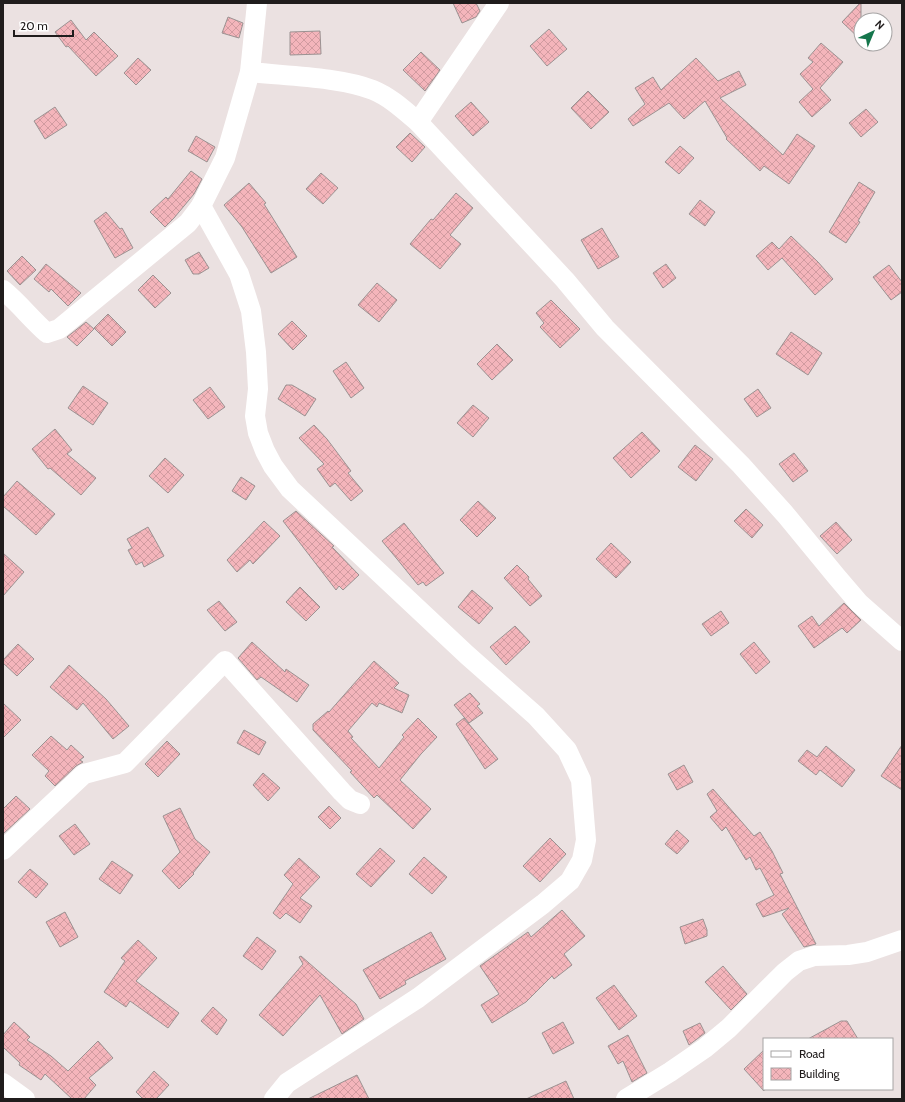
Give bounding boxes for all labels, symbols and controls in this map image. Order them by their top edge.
scale bar [14,12,73,38]
north arrow [853,12,893,52]
text: N [872,17,888,33]
text: 20 m [20,18,48,33]
legend [763,1038,893,1090]
text: Road [799,1046,825,1061]
text: Building [799,1066,841,1081]

